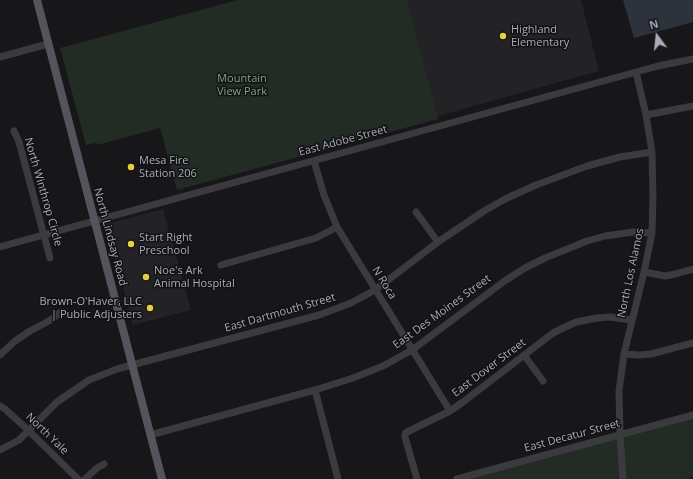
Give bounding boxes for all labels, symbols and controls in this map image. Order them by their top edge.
north arrow [637,16,677,56]
text: N [647,16,660,32]
place label: Highland Elementary [511,23,569,49]
marker: Highland Elementary [498,31,508,41]
park label: Mountain View Park [217,72,267,98]
street label: East Adobe Street [297,123,389,159]
street label: North Winthrop Circle [21,136,65,248]
place label: Mesa Fire Station 206 [139,154,197,180]
marker: Mesa Fire Station 206 [126,162,136,172]
street label: North Lindsay Road [91,187,129,287]
street label: North Los Alamos [615,227,647,319]
place label: Start Right Preschool [139,231,193,257]
marker: Start Right Preschool [126,239,136,249]
place label: Noe's Ark Animal Hospital [154,264,235,290]
street label: N Roca [369,264,399,302]
marker: Noe's Ark Animal Hospital [141,272,151,282]
street label: East Des Moines Street [391,272,493,352]
street label: East Dartmouth Street [223,291,337,335]
place label: Brown-O'Haver, LLC | Public Adjusters [39,295,142,321]
marker: Brown-O'Haver, LLC | Public Adjusters [145,303,155,313]
street label: East Dover Street [450,336,528,400]
street label: North Yale [23,410,71,458]
street label: East Decatur Street [523,417,621,455]

